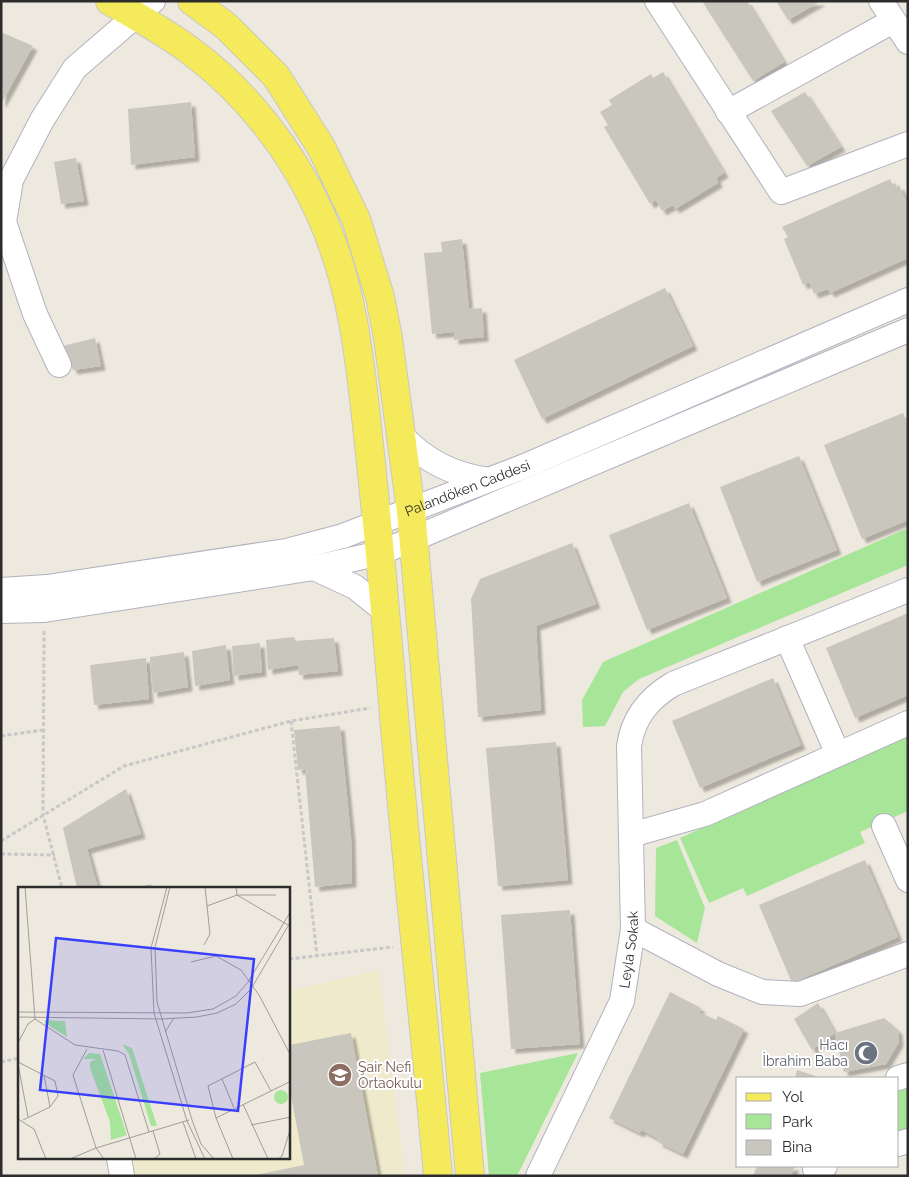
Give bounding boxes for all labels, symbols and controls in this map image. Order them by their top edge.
street label: Palandöken Caddesi [403,457,532,519]
inset map [18,887,290,1160]
street label: Leyla Sokak [616,910,641,989]
place label: Hacı İbrahim Baba [763,1037,848,1069]
mosque icon: Hacı İbrahim Baba [853,1040,879,1066]
place label: Şair Nefi Ortaokulu [358,1059,422,1091]
school or university icon: Şair Nefi Ortaokulu [327,1062,353,1088]
legend [736,1077,899,1167]
text: Yol [782,1088,804,1106]
text: Park [782,1113,813,1131]
text: Bina [782,1138,812,1156]

